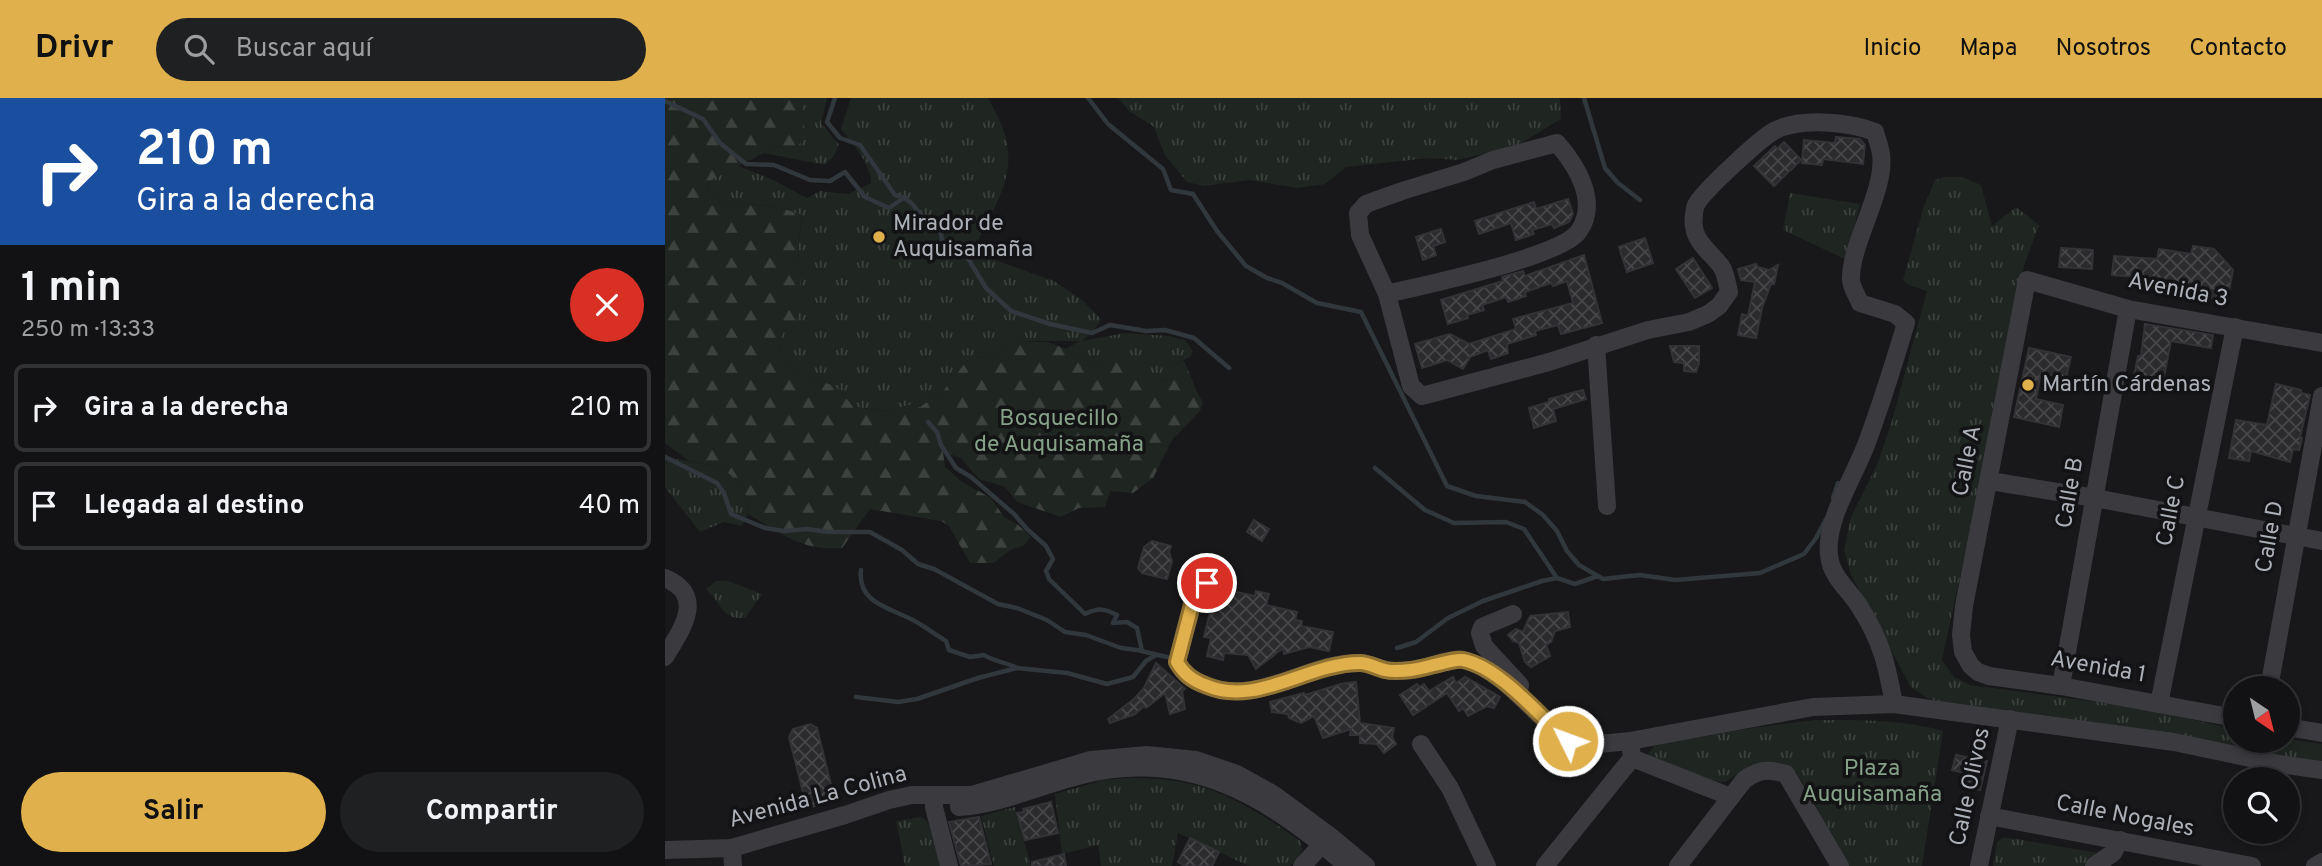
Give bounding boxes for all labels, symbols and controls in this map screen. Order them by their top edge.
search box [156,18,646,81]
text: Drivr [35,28,114,70]
icon: search [180,30,218,68]
text: Buscar aquí [236,33,372,66]
text: Inicio [1864,34,1921,64]
text: Mapa [1959,34,2018,64]
text: Nosotros [2056,34,2151,64]
text: Contacto [2189,34,2287,64]
text: 210 m [136,121,273,183]
icon: right [21,126,112,217]
text: Gira a la derecha [136,182,375,222]
place label: Mirador de Auquisamaña [893,210,1033,265]
marker: Mirador de Auquisamaña [871,229,887,245]
text: 1 min [21,263,122,316]
street label: Avenida 3 [2125,267,2231,315]
button: close [570,268,644,342]
text: 250 m · 13:33 [21,316,155,345]
place label: Martín Cárdenas [2042,371,2211,400]
marker: Martín Cárdenas [2020,377,2036,393]
icon: right [25,389,63,427]
text: Gira a la derecha [84,392,289,425]
text: 210 m [570,392,640,425]
park label: Bosquecillo de Auquisamaña [974,405,1144,460]
street label: Calle A [1947,423,1989,499]
street label: Calle B [2050,455,2092,531]
street label: Calle C [2151,473,2193,549]
icon: arrive [25,487,63,525]
text: Llegada al destino [84,490,304,523]
text: 40 m [579,490,640,523]
street label: Calle D [2250,499,2292,575]
pin [1177,553,1237,613]
icon: arrive [1188,564,1226,602]
street label: Avenida 1 [2048,645,2148,691]
north arrow [2223,676,2299,752]
map controls [2223,676,2300,844]
position arrow [1531,704,1605,778]
street label: Calle Olivos [1944,725,1998,849]
park label: Plaza Auquisamaña [1802,755,1942,810]
street label: Avenida La Colina [726,760,910,836]
button: search [2223,767,2300,844]
button: Salir [21,772,326,852]
button: Compartir [340,772,644,852]
street label: Calle Nogales [2053,789,2197,845]

